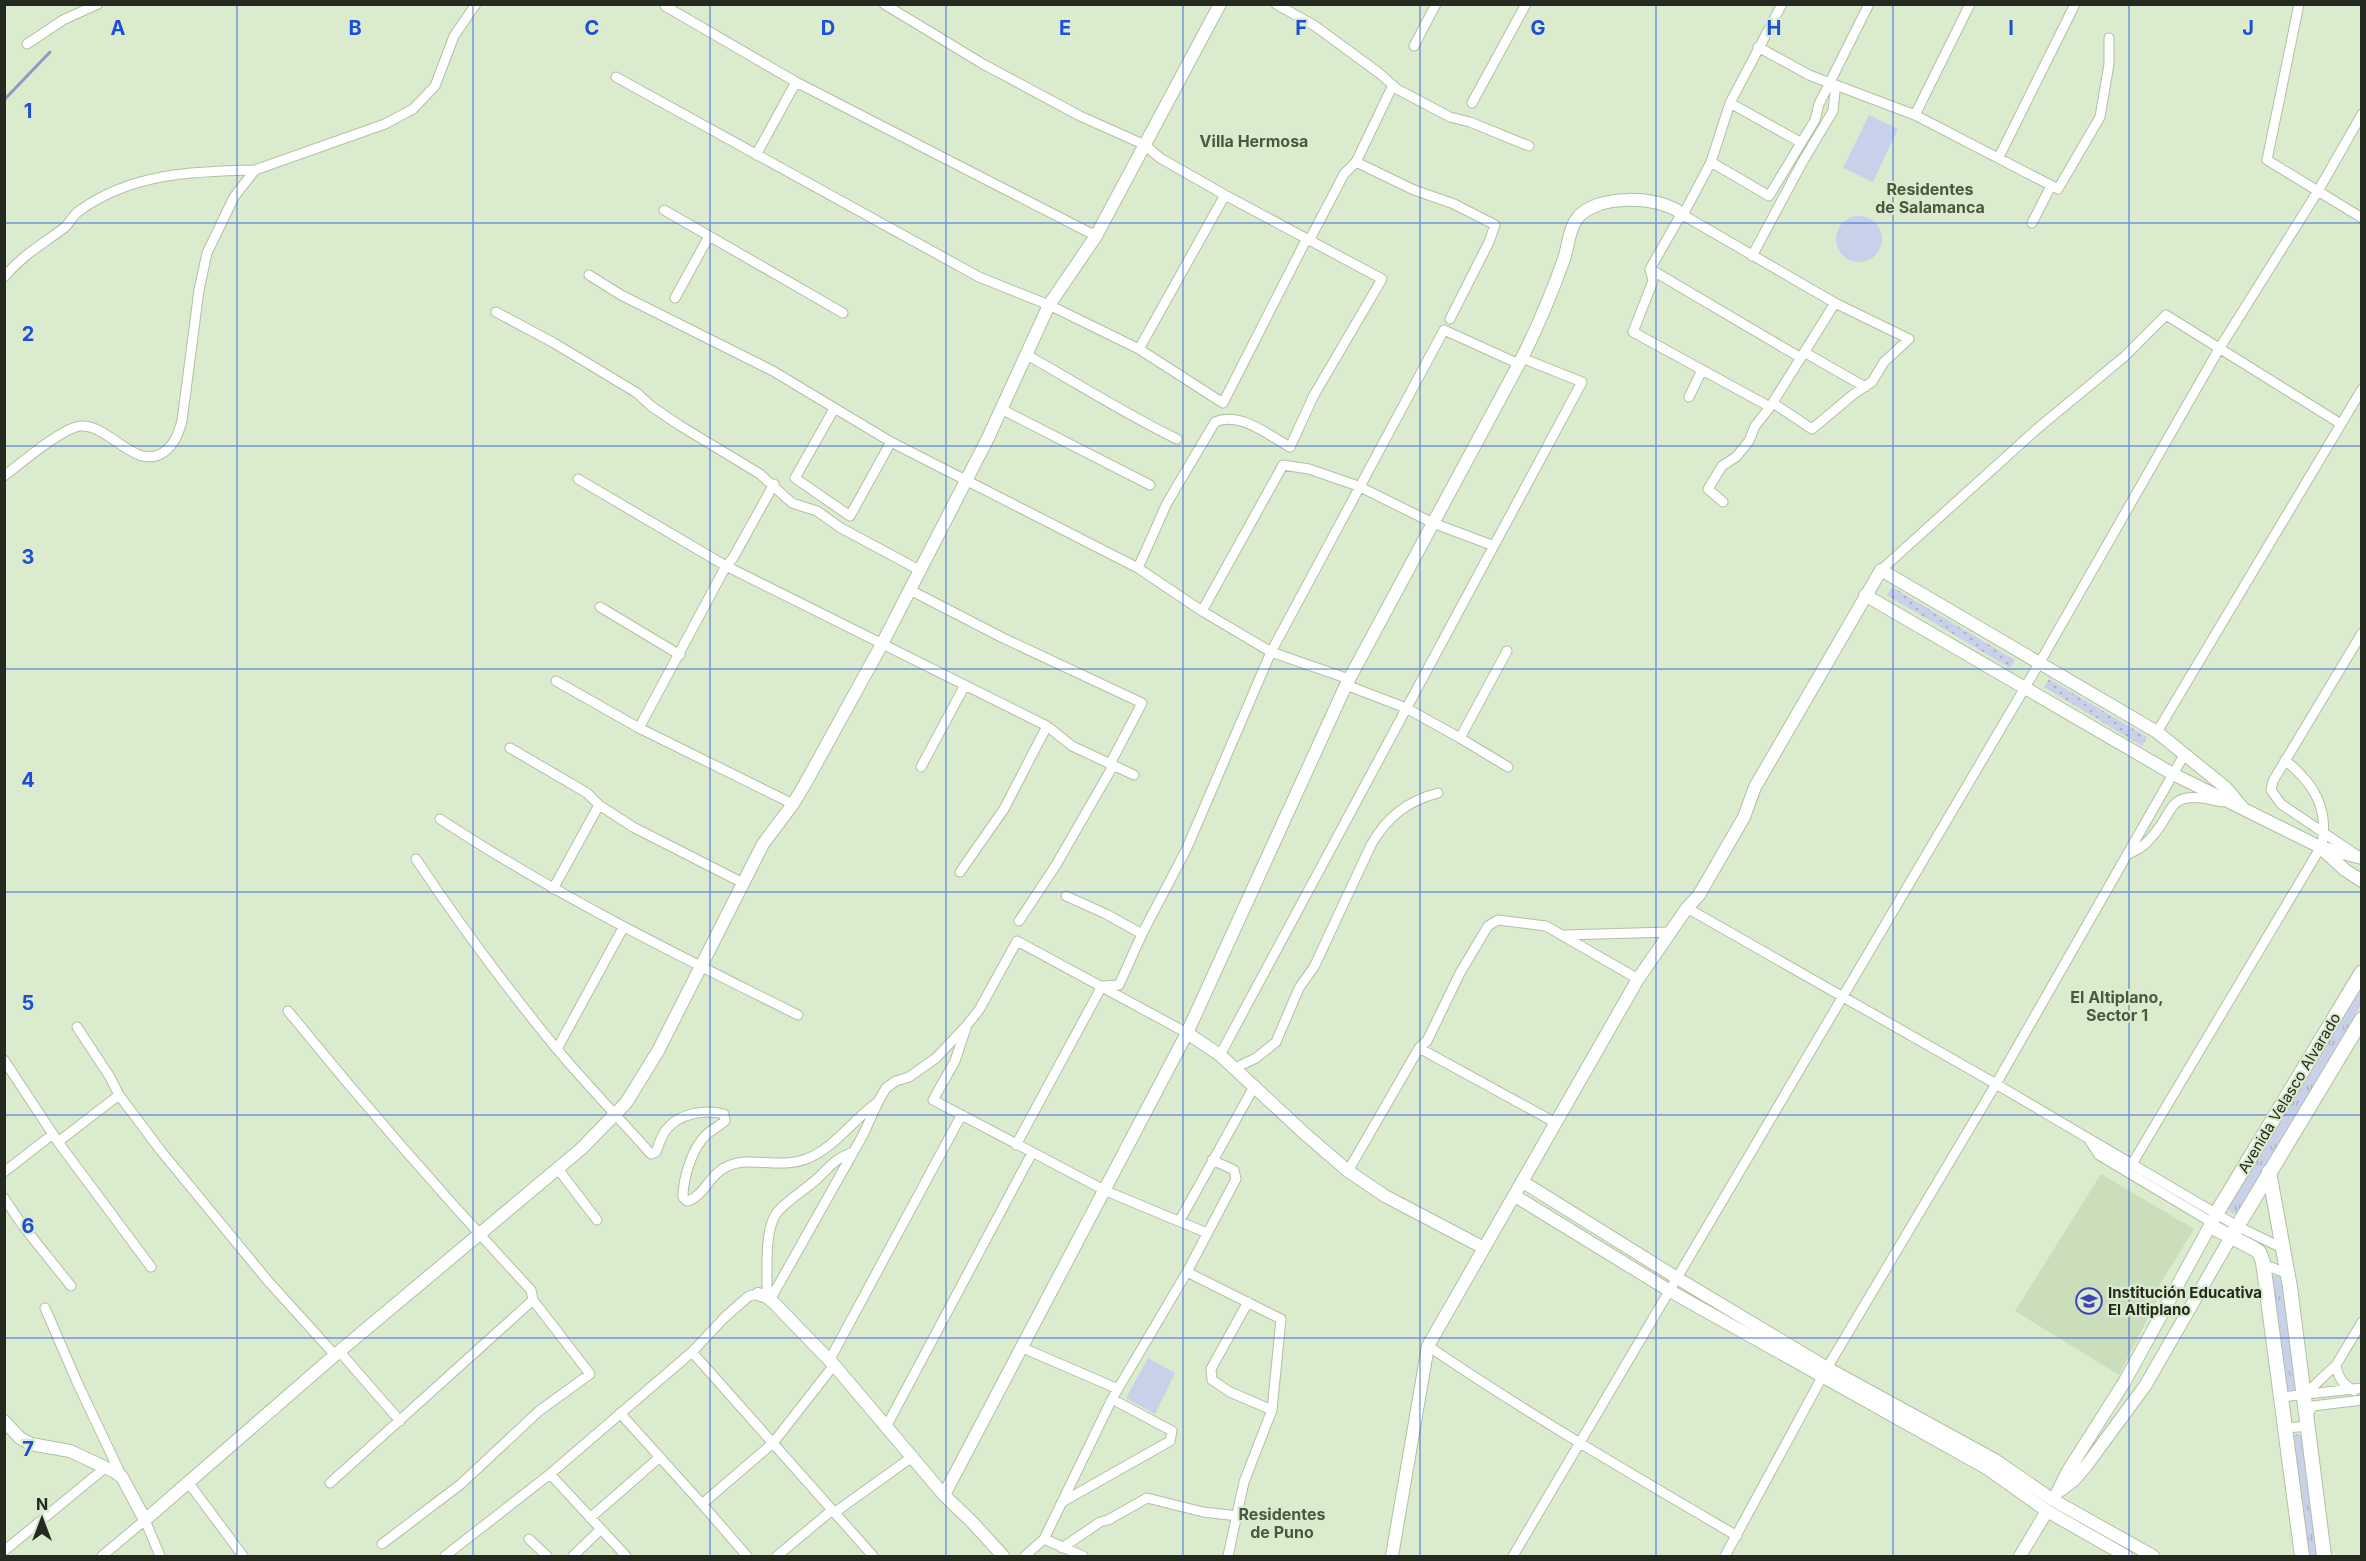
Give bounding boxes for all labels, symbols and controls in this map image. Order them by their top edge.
text: A [111,16,126,40]
text: B [348,16,362,40]
text: C [585,16,599,40]
text: D [821,16,835,40]
text: E [1059,16,1071,40]
text: F [1295,16,1307,40]
text: G [1530,16,1546,40]
text: H [1767,16,1781,40]
text: I [2008,16,2014,40]
text: J [2242,16,2254,40]
text: 1 [24,99,32,123]
district label: Villa Hermosa [1200,131,1308,151]
district label: Residentes de Salamanca [1875,179,1985,217]
text: 2 [22,322,34,346]
text: 3 [22,545,34,569]
text: 4 [21,768,35,792]
district label: El Altiplano, Sector 1 [2070,987,2164,1025]
text: 5 [22,991,34,1015]
street label: Avenida Velasco Alvarado [2234,1009,2344,1177]
text: 6 [22,1214,35,1238]
place label: Institución Educativa El Altiplano [2108,1283,2262,1319]
school or university icon: Institución Educativa El Altiplano [2074,1286,2104,1316]
text: 7 [22,1437,34,1461]
north arrow [12,1489,72,1549]
text: N [36,1494,48,1514]
district label: Residentes de Puno [1239,1504,1325,1542]

